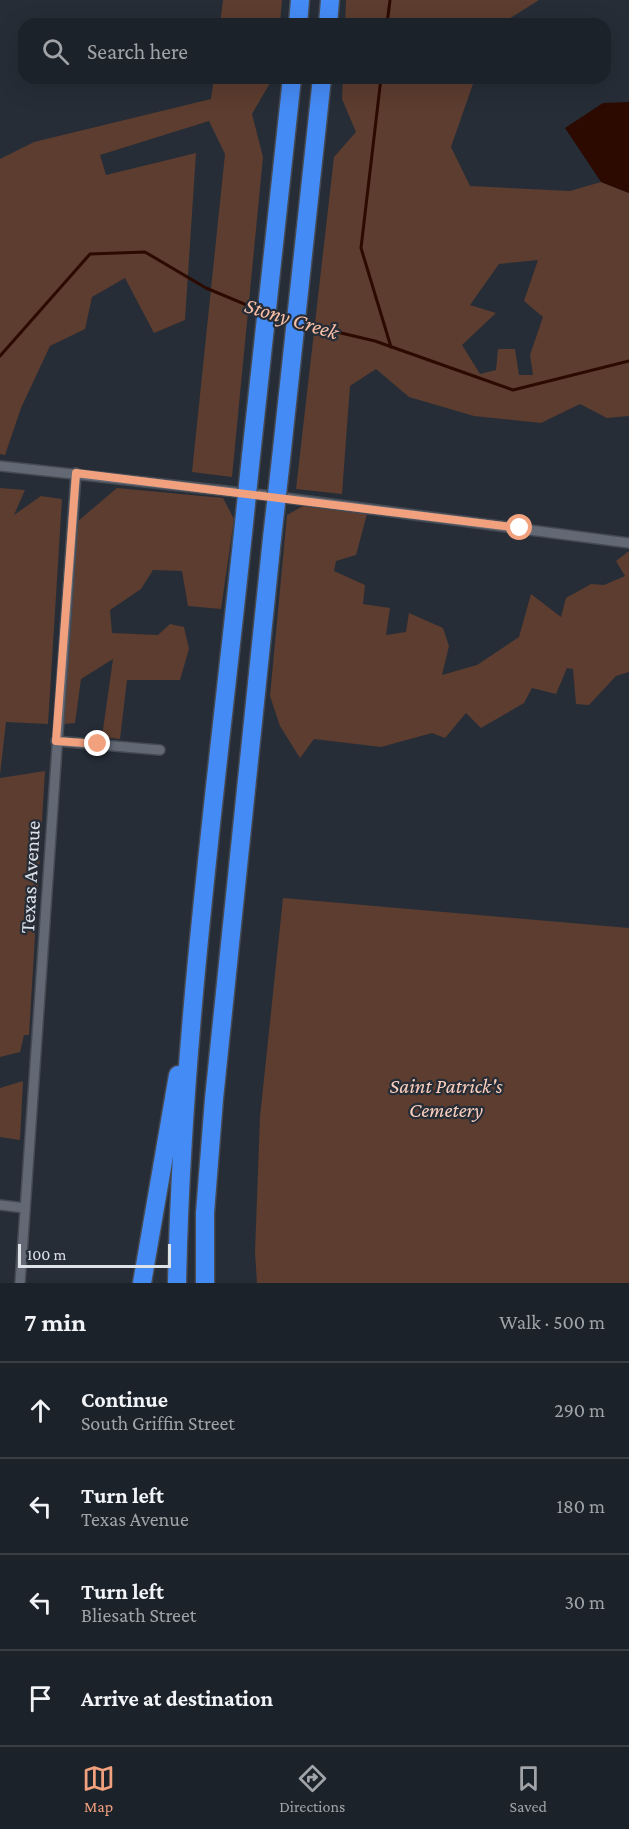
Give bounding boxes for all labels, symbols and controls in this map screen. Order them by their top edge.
search box [18,18,611,84]
icon: search [39,35,72,68]
text: Search here [87,39,188,64]
water label: Stony Creek [242,292,343,345]
route start [506,514,532,540]
route end [84,730,110,756]
street label: Texas Avenue [15,820,45,934]
park label: Saint Patrick's Cemetery [389,1074,503,1122]
scale bar [18,1241,171,1268]
text: 100 m [27,1246,66,1263]
text: 7 min [24,1308,86,1337]
text: Walk · 500 m [499,1311,605,1333]
text: Continue [81,1387,168,1412]
icon: ahead [24,1394,57,1427]
text: 290 m [554,1399,605,1421]
text: South Griffin Street [81,1412,235,1434]
text: Turn left [81,1483,164,1508]
icon: left [24,1490,57,1523]
text: 180 m [556,1495,605,1517]
text: Texas Avenue [81,1508,189,1530]
text: Turn left [81,1579,164,1604]
icon: left [24,1586,57,1619]
text: 30 m [564,1591,605,1613]
text: Bliesath Street [81,1604,196,1626]
icon: arrive [24,1682,57,1715]
text: Arrive at destination [81,1686,273,1711]
tab: Map [82,1762,115,1815]
tab: Directions [279,1762,345,1815]
tab: Saved [509,1762,547,1815]

